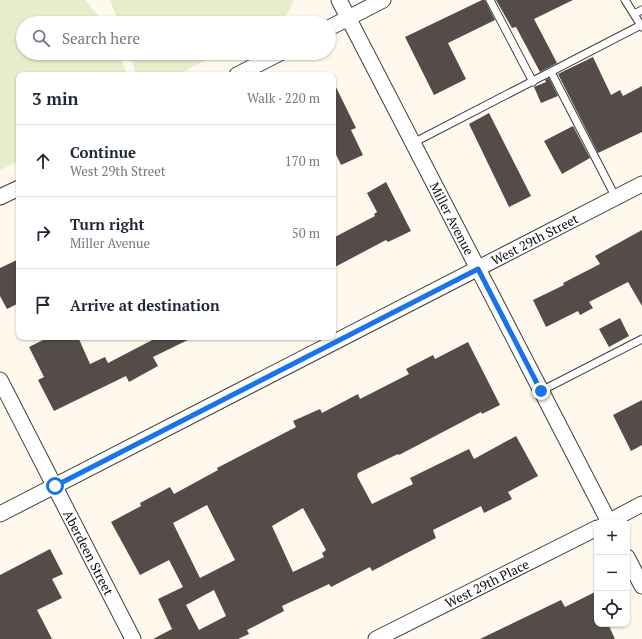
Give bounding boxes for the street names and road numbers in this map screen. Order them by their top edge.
street label: Miller Avenue [426,179,478,258]
street label: West 29th Street [488,209,581,269]
street label: Aberdeen Street [59,507,118,598]
street label: West 29th Place [442,555,532,612]

